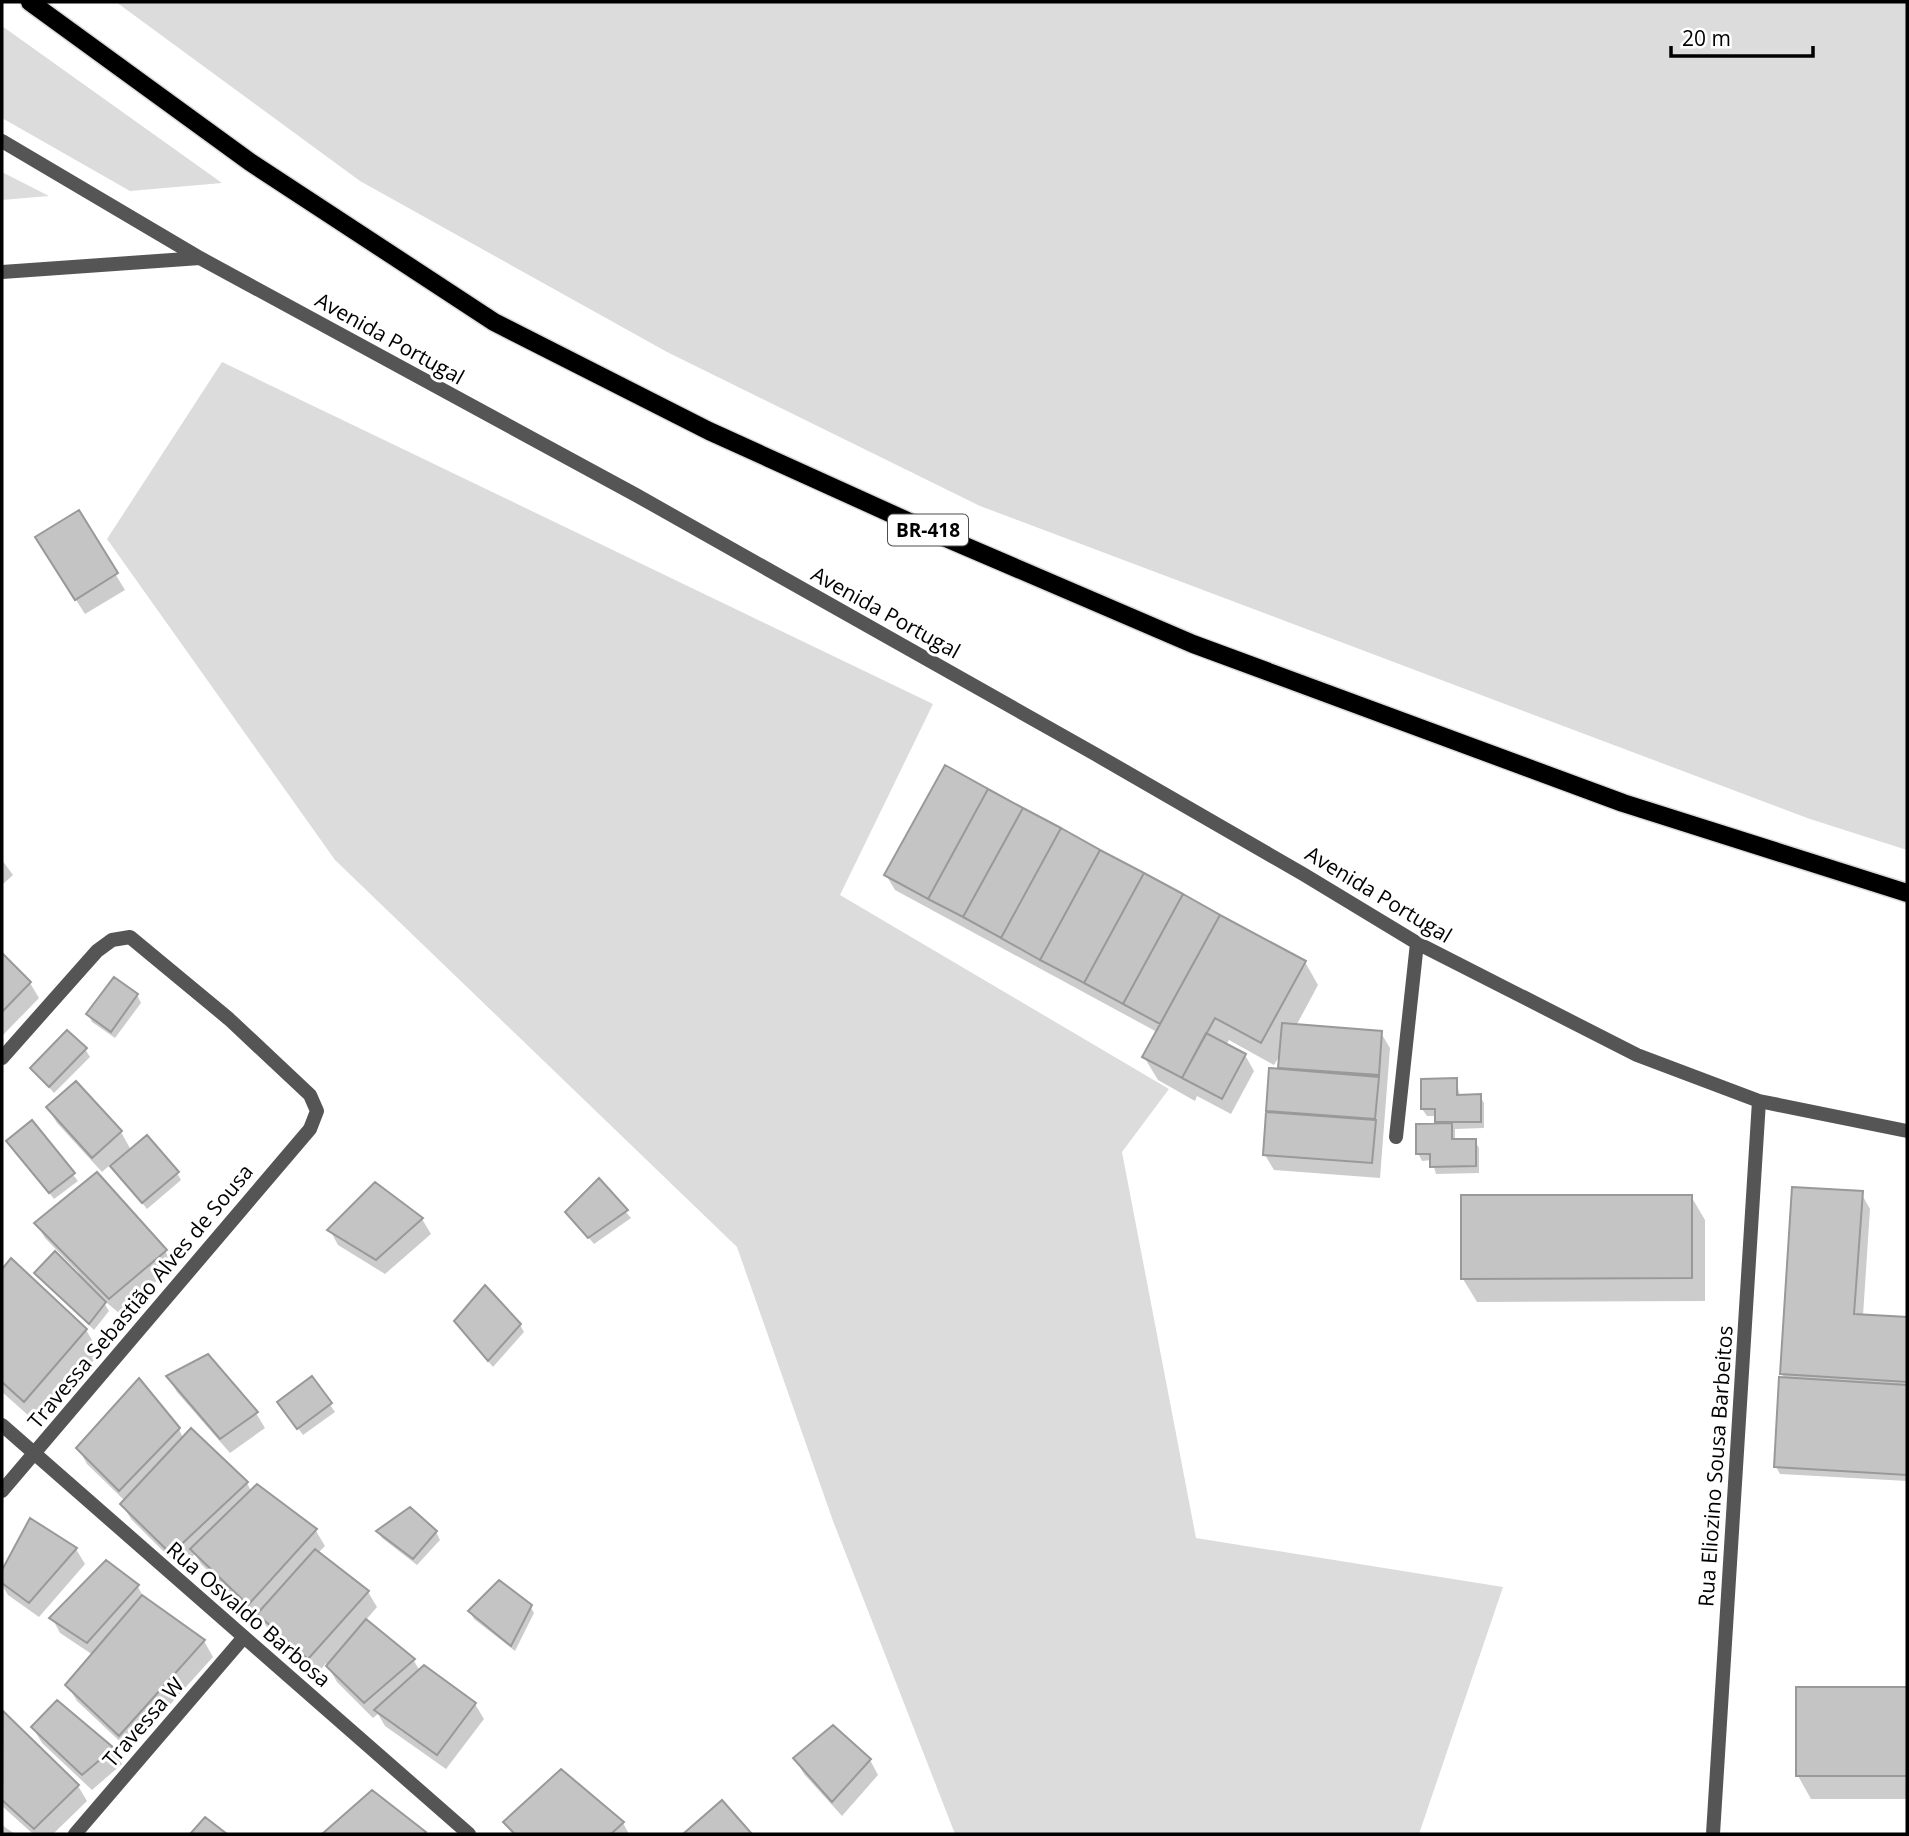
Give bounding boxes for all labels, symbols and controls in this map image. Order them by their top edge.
scale bar [1671,14,1813,58]
text: 20 m [1682,24,1731,52]
street label: Avenida Portugal [310,285,470,391]
road number: BR-418 [888,514,968,545]
street label: Avenida Portugal [806,559,966,665]
street label: Avenida Portugal [1301,839,1457,949]
street label: Travessa Sebastião Alves de Sousa [21,1158,259,1434]
street label: Rua Eliozino Sousa Barbeitos [1691,1324,1739,1608]
street label: Rua Osvaldo Barbosa [161,1535,337,1693]
street label: Travessa W [96,1671,190,1773]

